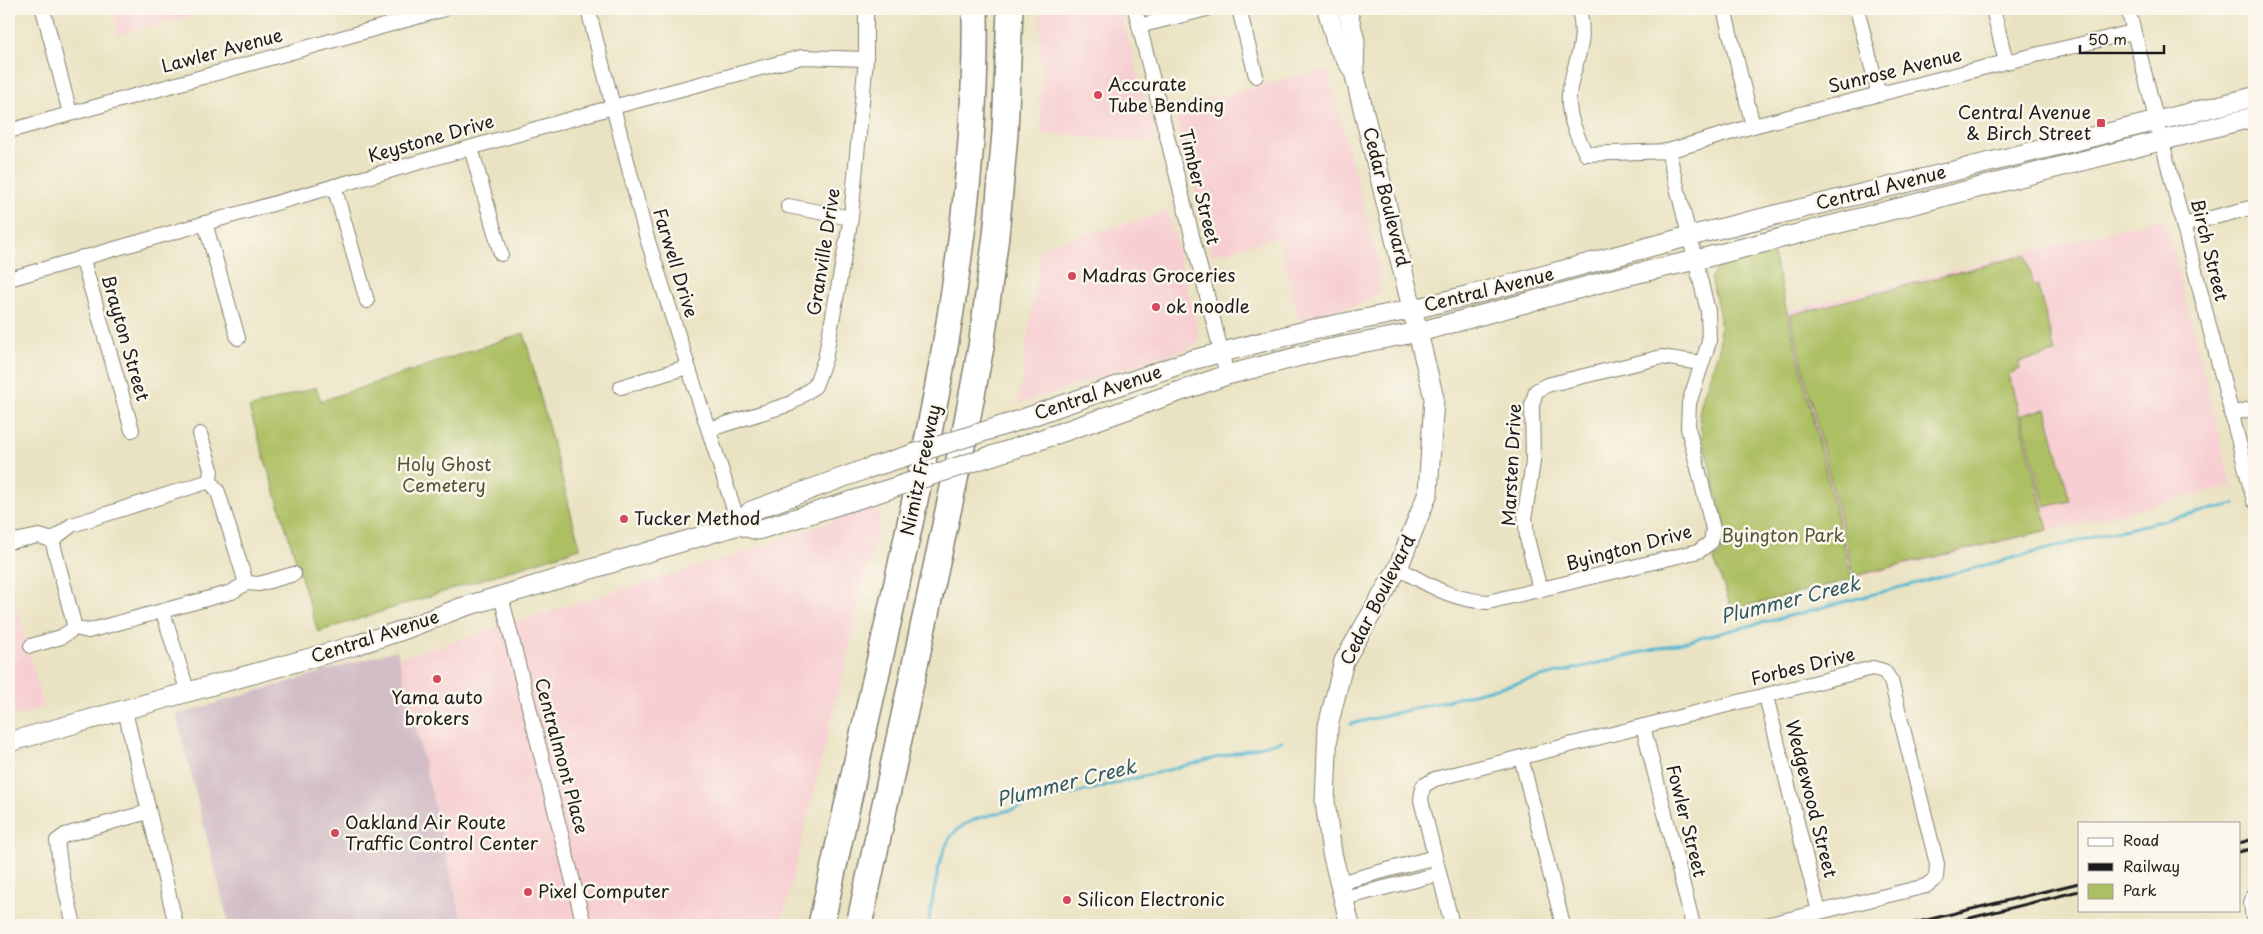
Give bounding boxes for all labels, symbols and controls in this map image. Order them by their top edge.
street label: Lawler Avenue [158,20,285,79]
scale bar [2080,22,2164,54]
text: 50 m [2088,27,2127,50]
street label: Sunrose Avenue [1825,40,1964,99]
place label: Accurate Tube Bending [1108,70,1224,118]
marker: Accurate Tube Bending [1092,89,1104,101]
place label: Central Avenue & Birch Street [1958,98,2091,146]
street label: Keystone Drive [364,107,497,168]
marker: Central Avenue & Birch Street [2095,117,2107,129]
street label: Cedar Boulevard [1357,124,1418,269]
street label: Timber Street [1173,126,1228,247]
street label: Central Avenue [1813,157,1949,216]
street label: Granville Drive [799,186,846,318]
street label: Birch Street [2185,196,2236,304]
street label: Farwell Drive [647,204,706,321]
street label: Central Avenue [1421,259,1557,318]
place label: Madras Groceries [1082,261,1236,288]
marker: Madras Groceries [1066,270,1078,282]
street label: Brayton Street [96,271,157,404]
place label: ok noodle [1166,292,1250,319]
marker: ok noodle [1150,301,1162,313]
street label: Central Avenue [1030,357,1165,426]
street label: Nimitz Freeway [892,402,947,538]
street label: Marsten Drive [1494,403,1527,527]
park label: Holy Ghost Cemetery [397,450,491,498]
place label: Tucker Method [634,504,761,531]
marker: Tucker Method [618,513,630,525]
street label: Byington Drive [1563,517,1694,576]
park label: Byington Park [1721,521,1845,548]
street label: Cedar Boulevard [1332,529,1421,669]
water label: Plummer Creek [1717,568,1864,630]
street label: Central Avenue [307,602,442,669]
street label: Forbes Drive [1748,640,1858,692]
marker: Yama auto brokers [431,673,443,685]
street label: Centralmont Place [529,675,596,837]
place label: Yama auto brokers [391,683,483,731]
street label: Wedgewood Street [1780,717,1845,880]
water label: Plummer Creek [993,751,1140,813]
street label: Fowler Street [1660,761,1715,880]
place label: Oakland Air Route Traffic Control Center [345,808,539,856]
legend [2078,822,2240,912]
marker: Oakland Air Route Traffic Control Center [329,827,341,839]
text: Road [2123,828,2159,851]
text: Railway [2123,854,2180,877]
place label: Pixel Computer [538,877,670,904]
text: Park [2123,878,2157,901]
place label: Silicon Electronic [1077,885,1225,912]
marker: Pixel Computer [522,886,534,898]
marker: Silicon Electronic [1061,894,1073,906]

